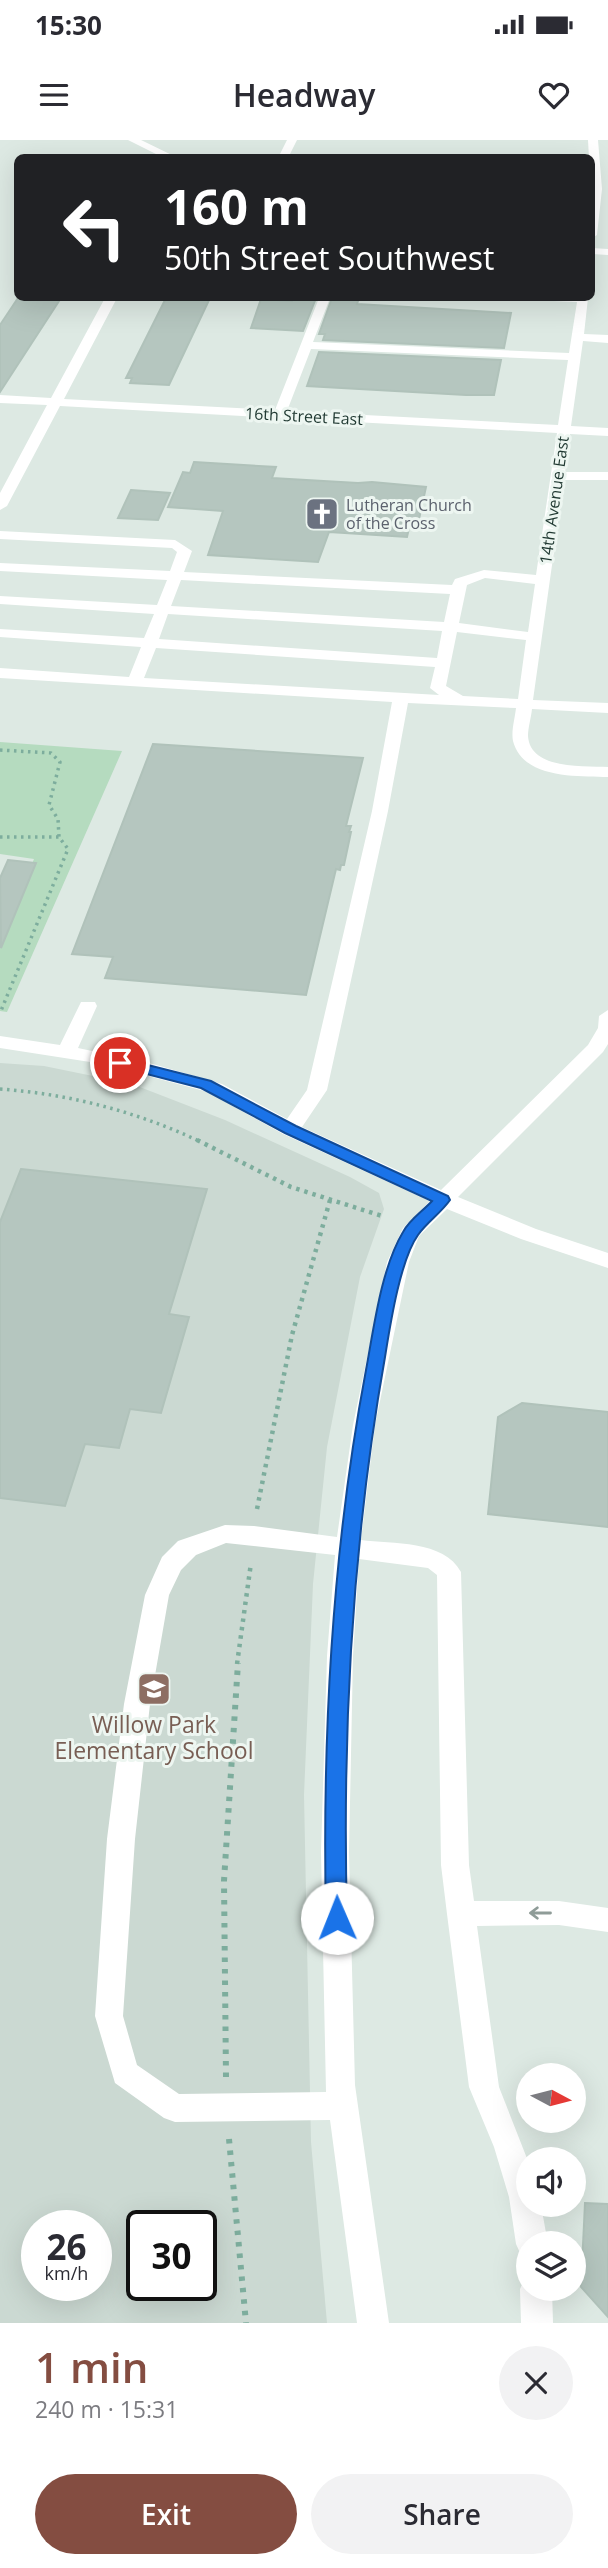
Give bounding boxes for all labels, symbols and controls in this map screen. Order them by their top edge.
text: 15:30 [35,7,102,43]
text: Headway [233,73,375,116]
icon: menu [35,76,73,114]
icon: heart [535,76,573,114]
text: 160 m [164,173,309,239]
icon: left [49,182,140,273]
text: 50th Street Southwest [164,236,495,279]
street label: 16th Street East [245,402,364,430]
street label: 14th Avenue East [534,434,574,565]
place label: Lutheran Church of the Cross [346,494,472,534]
church icon: Lutheran Church of the Cross [303,495,341,533]
pin [90,1033,150,1093]
icon: arrive [101,1044,139,1082]
school or university icon: Willow Park Elementary School [135,1670,173,1708]
place label: Willow Park Elementary School [55,1708,253,1766]
position arrow [300,1881,374,1955]
one-way arrow [529,1906,552,1920]
north arrow [516,2063,586,2133]
map controls [516,2063,586,2301]
button: sound [516,2147,586,2217]
speed limit sign: 30 [126,2210,217,2301]
text: 26 [46,2223,87,2270]
button: layers [516,2231,586,2301]
text: km/h [45,2261,88,2285]
text: 1 min [35,2338,148,2395]
button: close [499,2346,573,2420]
text: 240 m · 15:31 [35,2393,178,2425]
button: Exit [35,2474,297,2554]
button: Share [311,2474,573,2554]

